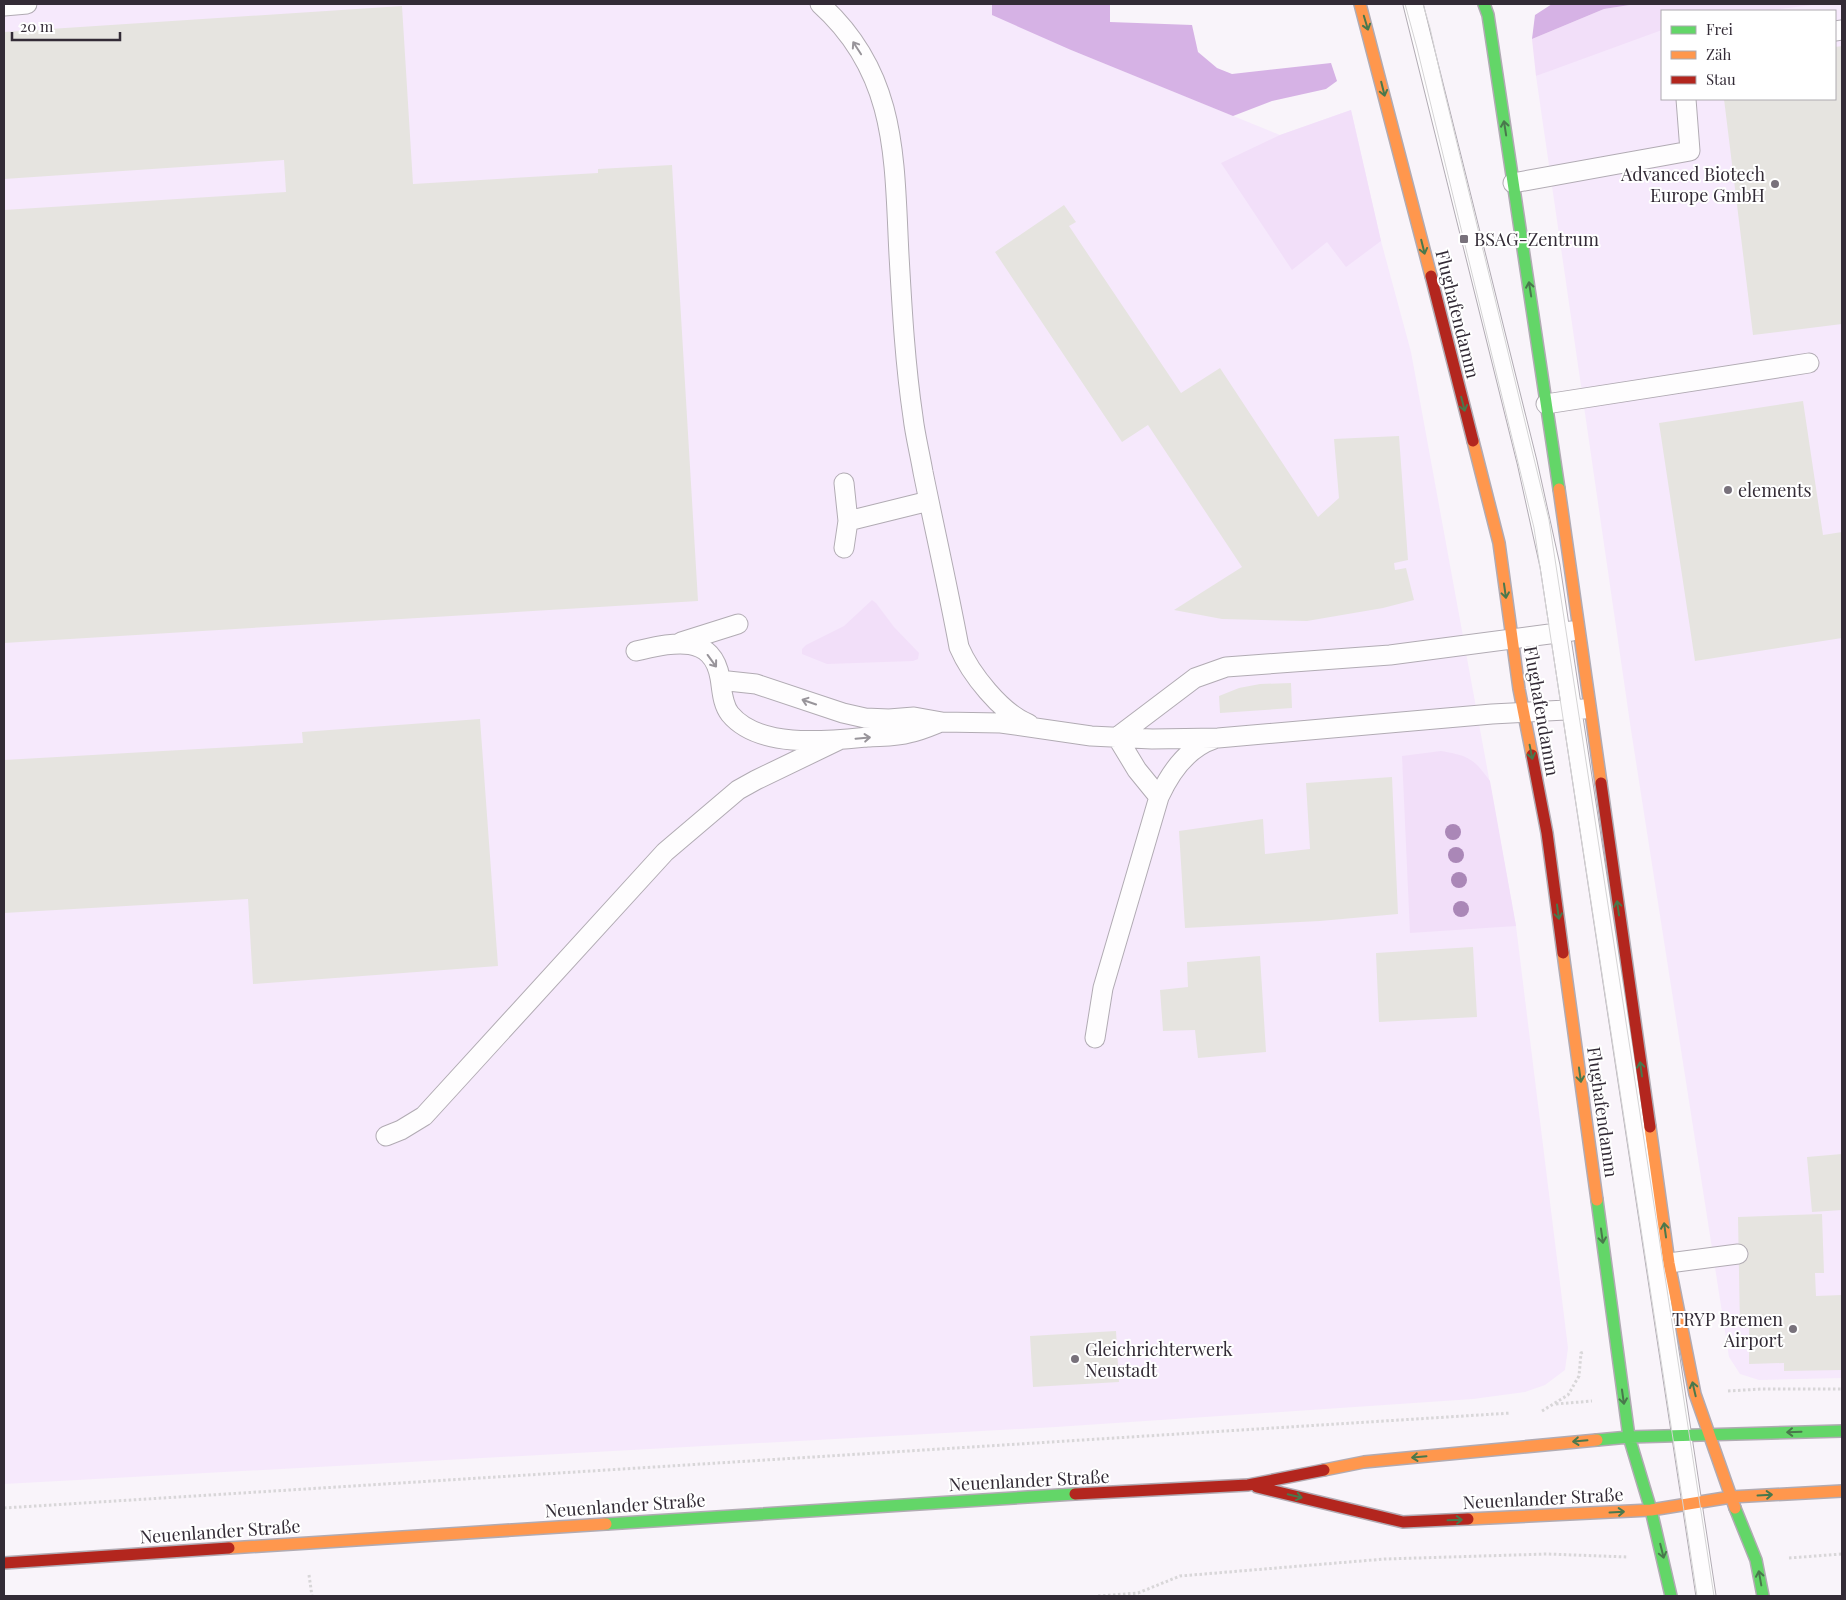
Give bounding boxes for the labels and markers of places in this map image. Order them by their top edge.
place label: Advanced Biotech Europe GmbH [1620,162,1765,207]
marker: Advanced Biotech Europe GmbH [1769,178,1781,190]
place label: BSAG-Zentrum [1474,227,1599,251]
marker: BSAG-Zentrum [1458,233,1470,245]
place label: elements [1738,478,1811,502]
marker: elements [1722,484,1734,496]
place label: TRYP Bremen Airport [1672,1307,1784,1352]
marker: TRYP Bremen Airport [1787,1323,1799,1335]
place label: Gleichrichterwerk Neustadt [1085,1337,1233,1382]
marker: Gleichrichterwerk Neustadt [1069,1353,1081,1365]

